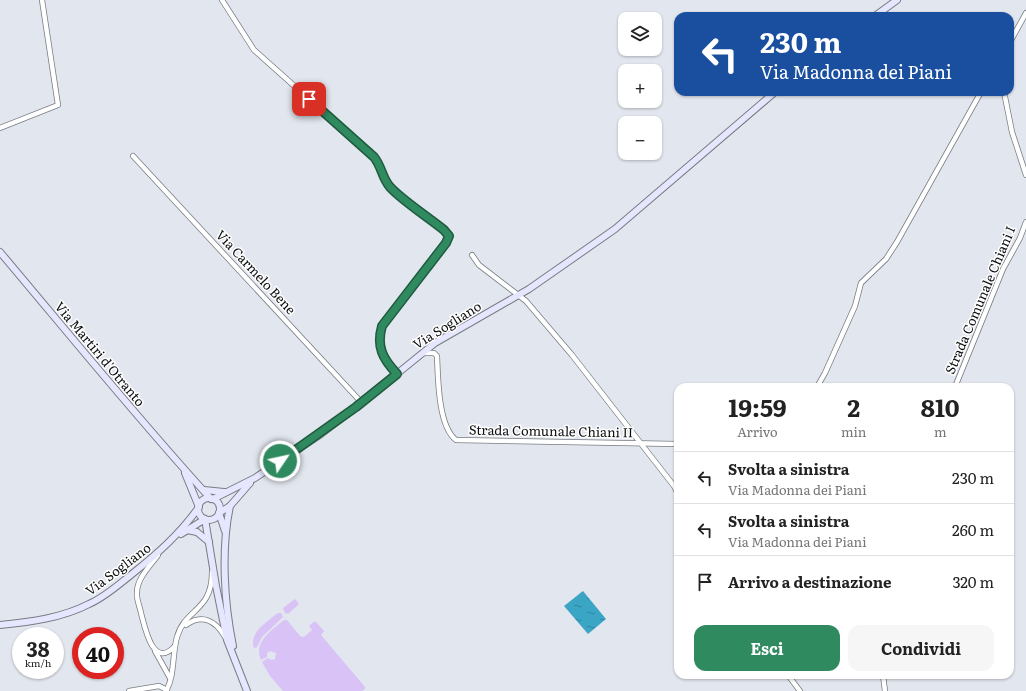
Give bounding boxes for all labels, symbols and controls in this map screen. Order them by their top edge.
map controls [618,12,662,160]
button: layers [618,12,662,56]
text: 230 m [760,20,841,62]
icon: left [694,28,746,80]
text: Via Madonna dei Piani [760,58,952,85]
button: + [618,64,662,108]
pin [292,82,326,116]
icon: arrive [298,88,320,110]
button: − [618,116,662,160]
street label: Strada Comunale Chiani I [940,223,1019,377]
street label: Via Carmelo Bene [212,225,301,318]
street label: Via Sogliano [409,296,485,353]
street label: Via Martiri d'Otranto [51,297,150,410]
text: 19:59 [728,389,787,424]
text: 2 [847,389,860,424]
text: 810 [921,389,960,424]
street label: Strada Comunale Chiani II [469,420,633,441]
text: Arrivo [737,422,778,441]
text: min [841,422,866,441]
text: m [934,422,947,441]
position arrow [259,440,301,482]
text: Svolta a sinistra [728,457,849,480]
text: 230 m [952,466,994,489]
icon: left [694,467,716,489]
text: Via Madonna dei Piani [728,480,867,499]
text: Svolta a sinistra [728,509,849,532]
text: 260 m [952,518,994,541]
icon: left [694,519,716,541]
text: Via Madonna dei Piani [728,532,867,551]
street label: Via Sogliano [81,537,155,600]
text: Arrivo a destinazione [728,570,892,593]
text: 320 m [952,570,994,593]
icon: arrive [694,571,716,593]
button: Esci [694,625,840,671]
button: Condividi [848,625,994,671]
speed limit sign: 40 [72,627,124,679]
text: 38 [27,633,49,663]
text: km/h [25,655,51,670]

